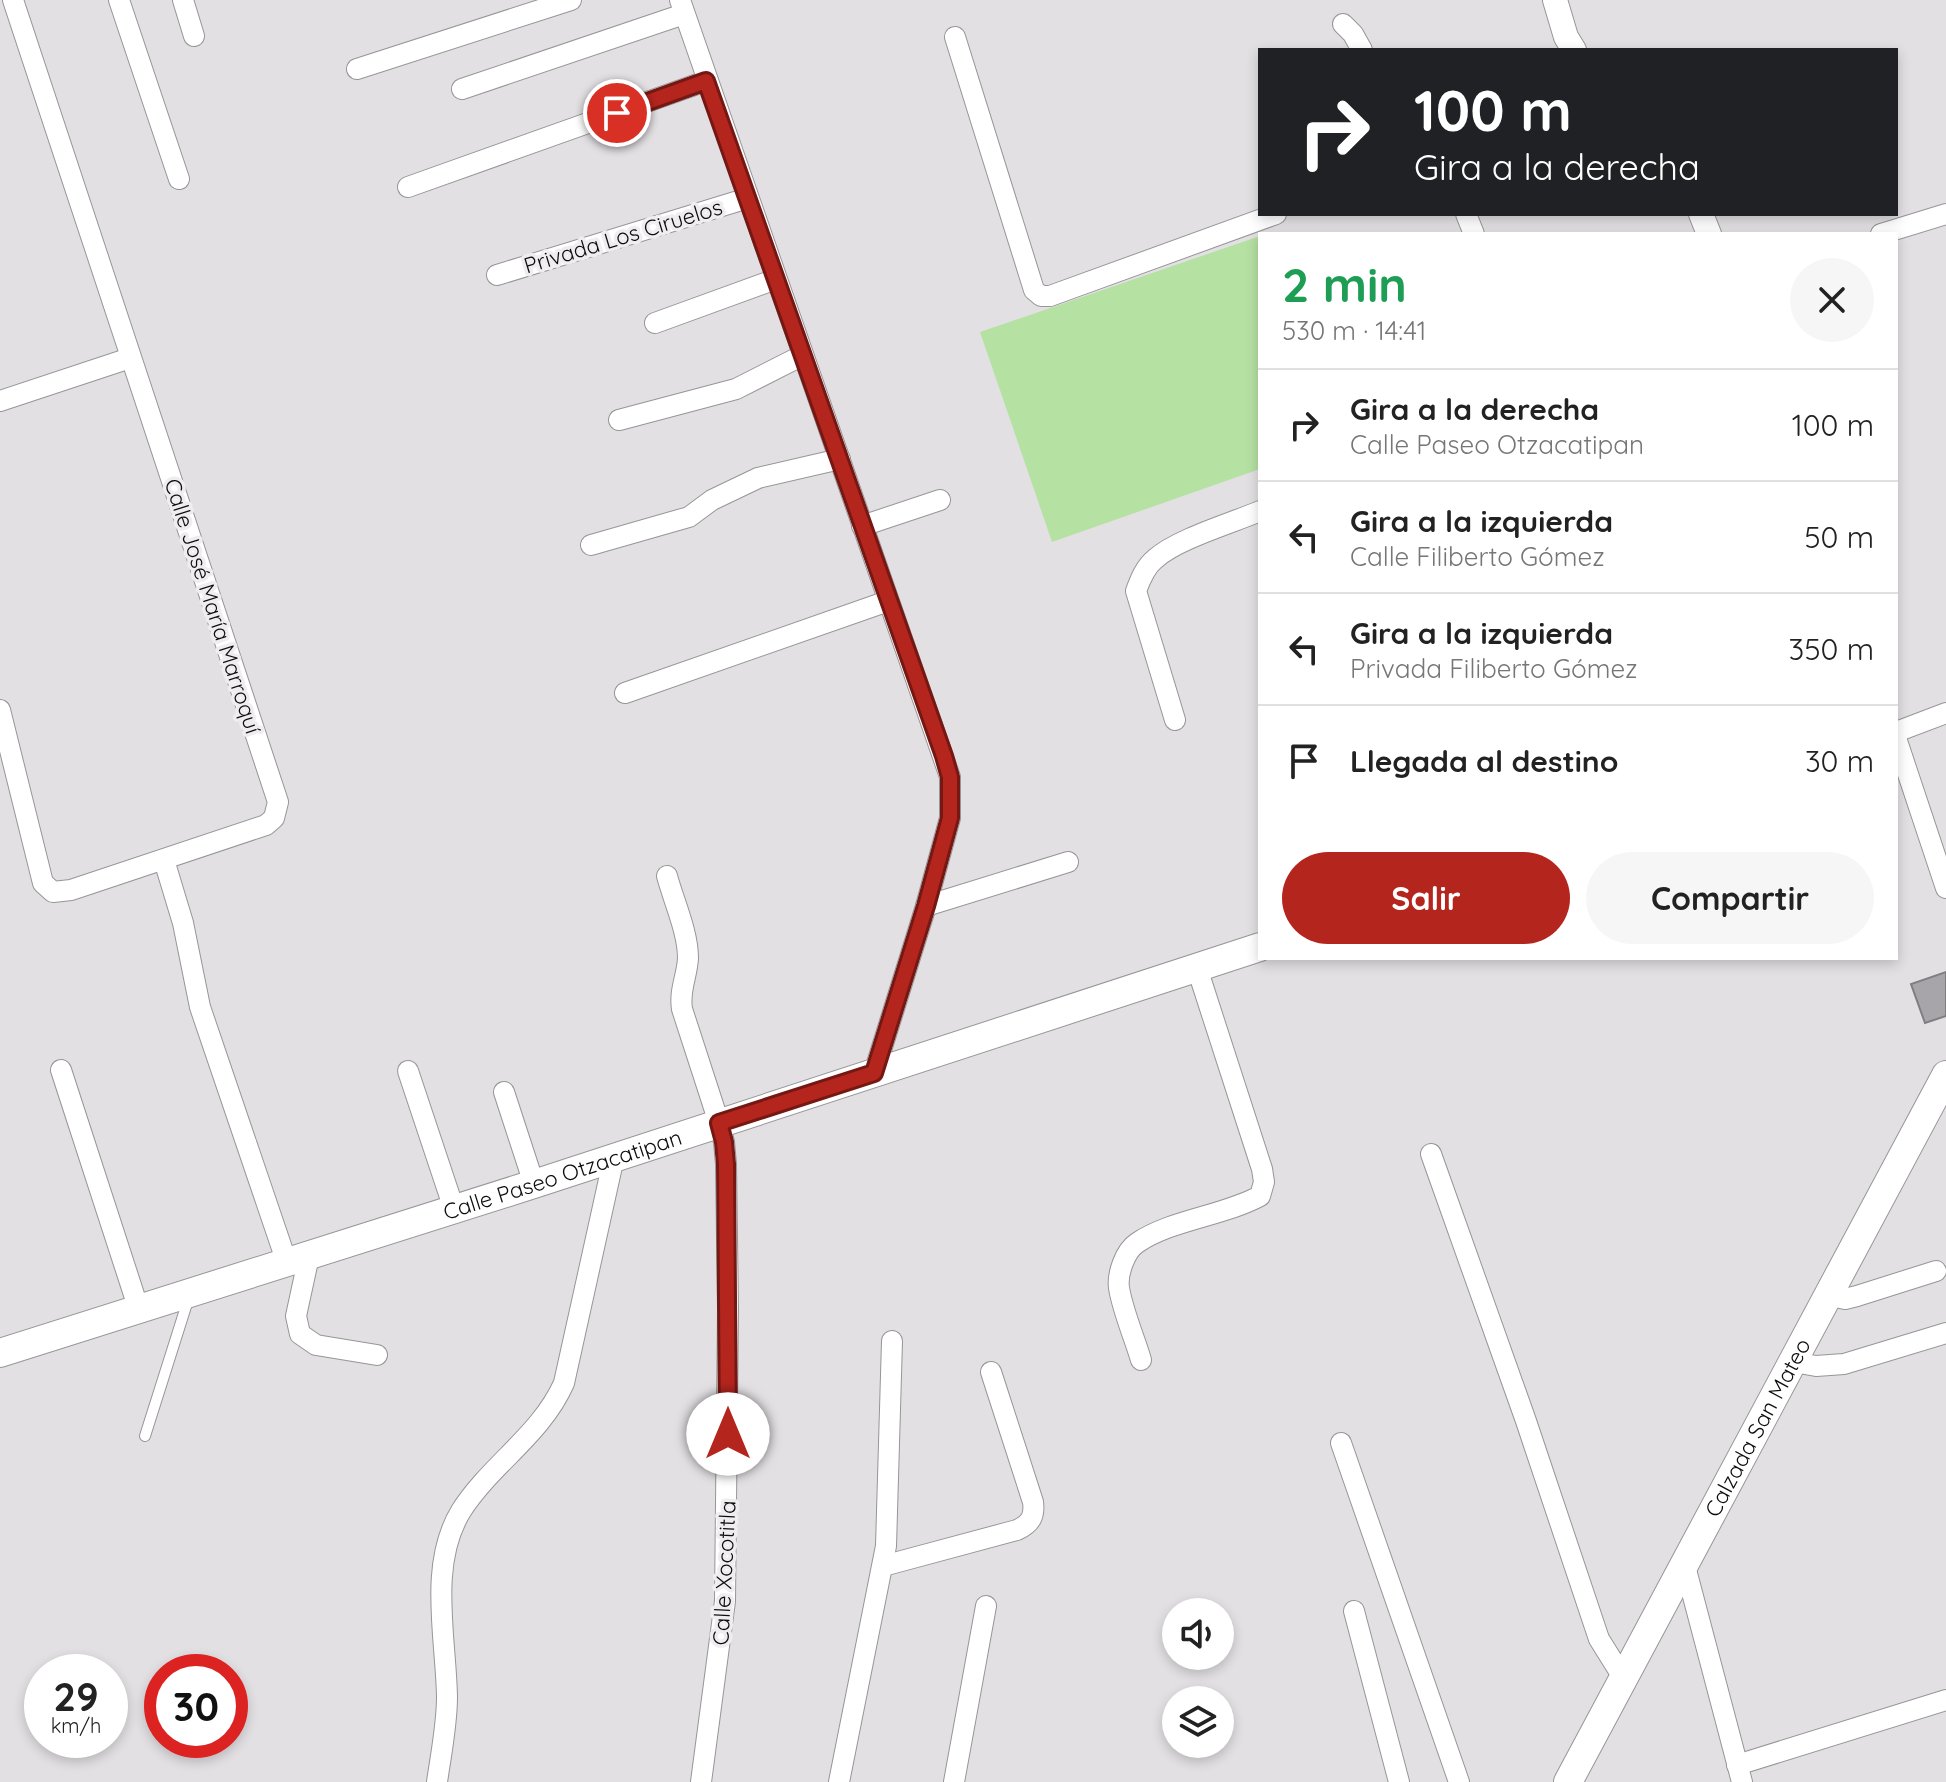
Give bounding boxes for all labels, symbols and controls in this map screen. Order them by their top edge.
text: 100 m [1414,75,1572,145]
pin [583,79,651,147]
icon: right [1282,80,1386,184]
icon: arrive [595,91,639,135]
text: Gira a la derecha [1414,144,1700,189]
street label: Privada Los Ciruelos [520,192,726,280]
text: 2 min [1282,254,1407,314]
button: close [1790,258,1874,342]
text: 530 m · 14:41 [1282,314,1426,347]
text: Gira a la derecha [1350,390,1599,428]
icon: right [1282,403,1326,447]
text: 100 m [1792,406,1874,444]
text: Calle Paseo Otzacatipan [1350,428,1644,461]
street label: Calle José María Marroquí [159,475,268,737]
text: Gira a la izquierda [1350,502,1613,540]
icon: left [1282,515,1326,559]
text: 50 m [1804,518,1874,556]
text: Calle Filiberto Gómez [1350,540,1605,573]
text: Gira a la izquierda [1350,614,1613,652]
icon: left [1282,627,1326,671]
text: 350 m [1789,630,1874,668]
text: Privada Filiberto Gómez [1350,652,1638,685]
icon: arrive [1282,739,1326,783]
text: Llegada al destino [1350,742,1618,780]
text: 30 m [1805,742,1874,780]
button: Salir [1282,852,1570,944]
button: Compartir [1586,852,1874,944]
street label: Calle Paseo Otzacatipan [440,1123,685,1226]
street label: Calzada San Mateo [1698,1333,1817,1522]
position arrow [686,1392,770,1476]
street label: Calle Xocotitla [706,1500,742,1646]
map controls [1162,1598,1234,1758]
button: sound [1162,1598,1234,1670]
speed limit sign: 30 [144,1654,248,1758]
text: 29 [53,1671,99,1721]
button: layers [1162,1686,1234,1758]
text: km/h [51,1713,101,1738]

